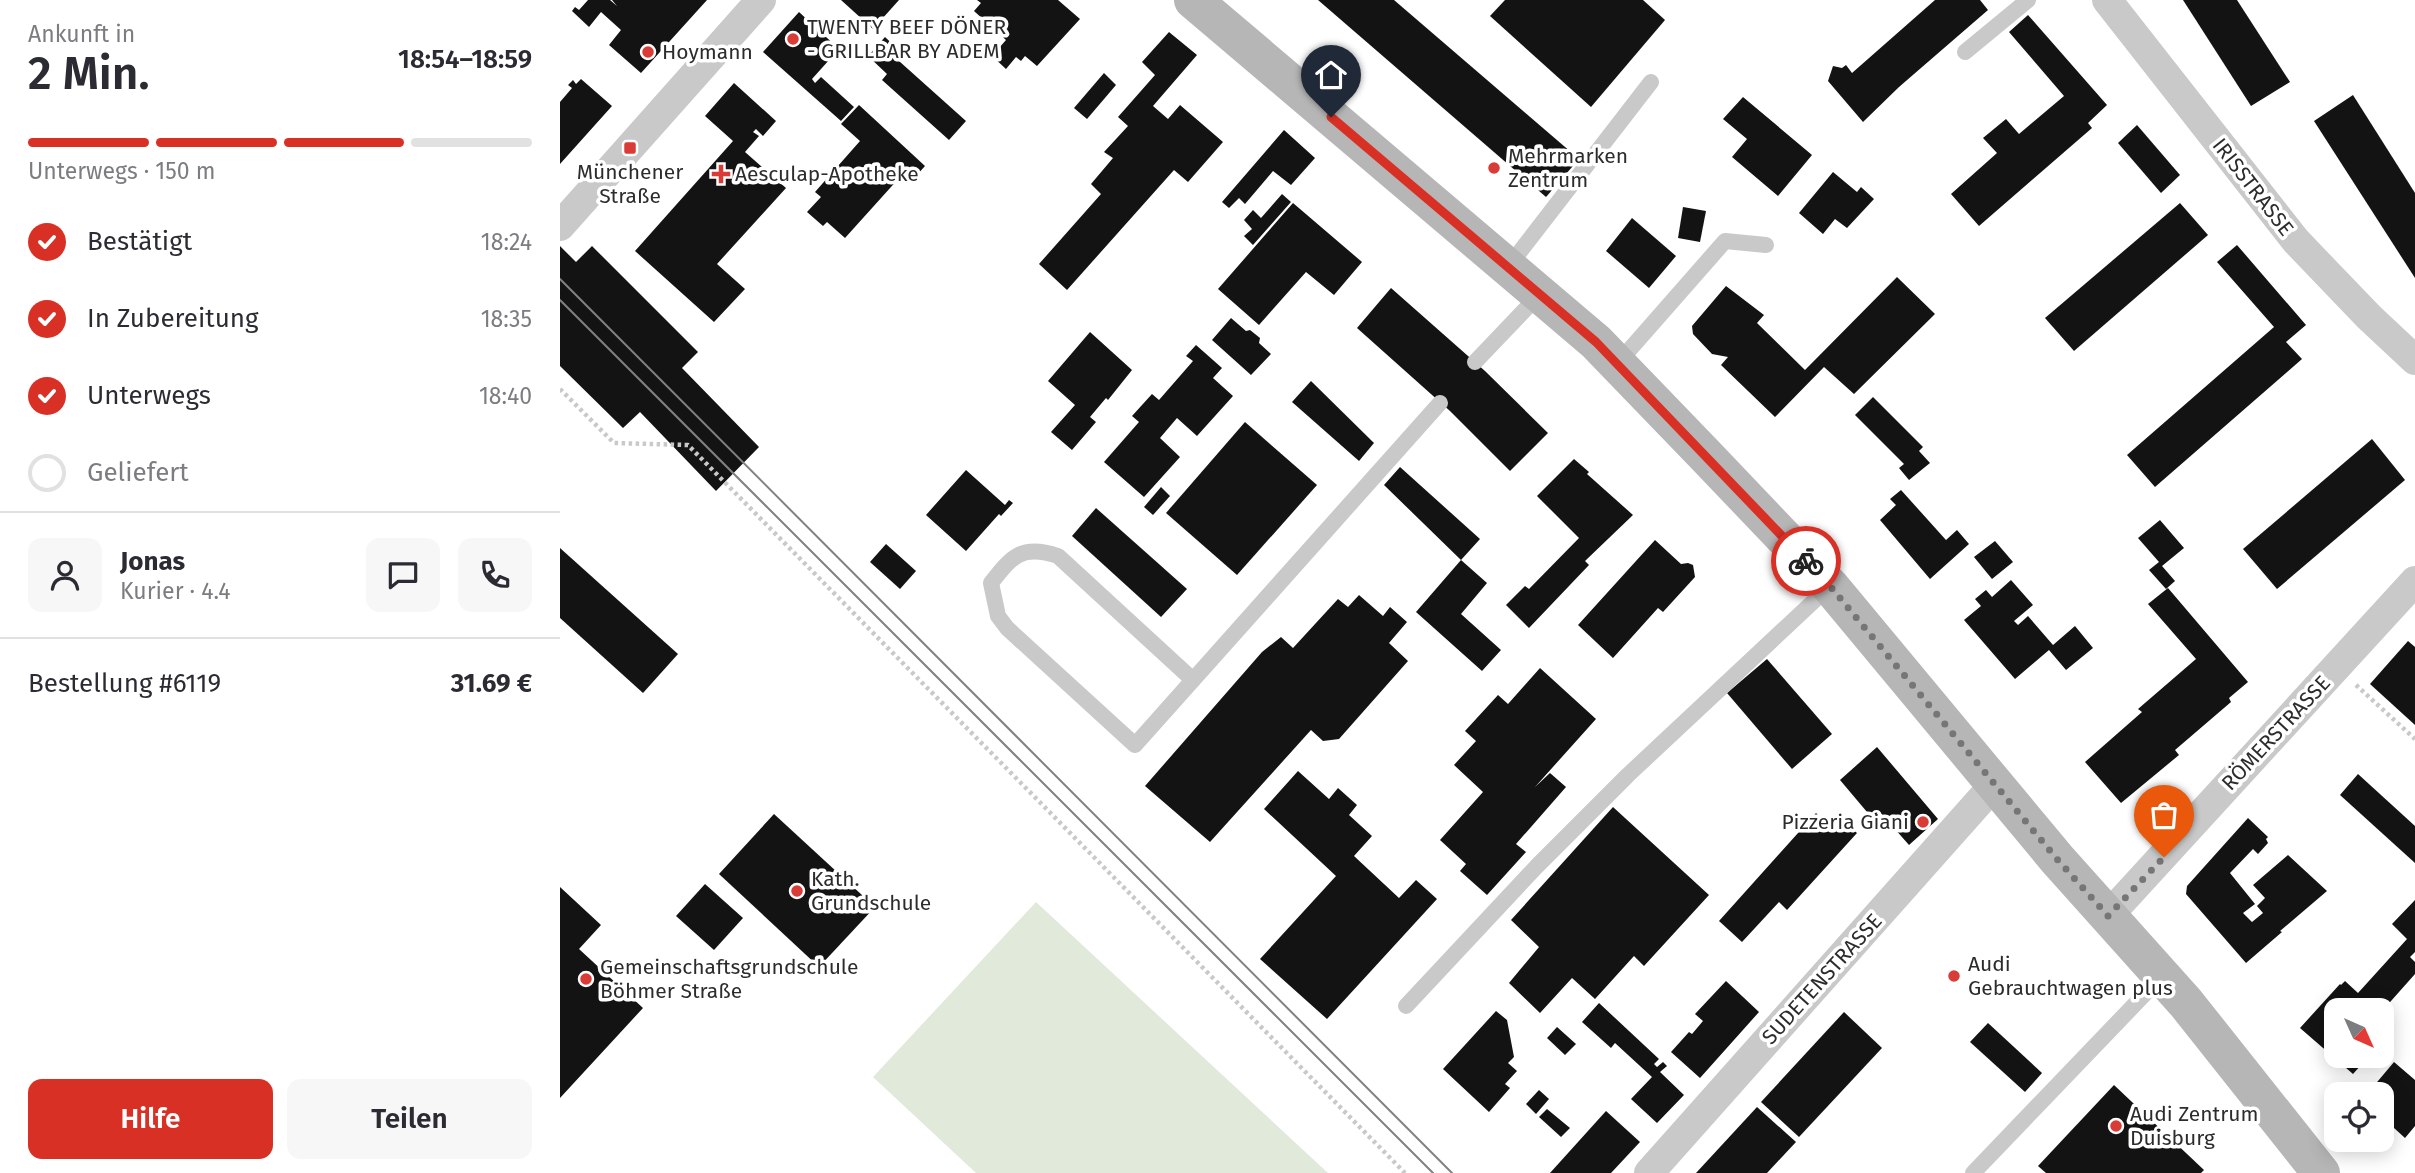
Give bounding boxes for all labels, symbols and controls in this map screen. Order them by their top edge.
place label: TWENTY BEEF DÖNER - GRILLBAR BY ADEM [807,14,1007,64]
text: Ankunft in [28,20,135,48]
marker: TWENTY BEEF DÖNER - GRILLBAR BY ADEM [785,31,801,47]
place label: Hoymann [662,39,753,65]
text: 18:54–18:59 [398,44,532,75]
marker: Hoymann [640,44,656,60]
pin [1301,45,1361,117]
text: 2 Min. [28,46,150,101]
icon: home [1312,56,1350,94]
street label: IRISSTRASSE [2207,133,2299,241]
marker: Münchener Straße [622,140,638,156]
place label: Mehrmarken Zentrum [1508,143,1628,193]
text: Unterwegs · 150 m [28,157,215,185]
place label: Münchener Straße [577,159,683,209]
marker: Mehrmarken Zentrum [1486,160,1502,176]
place label: Aesculap-Apotheke [735,161,919,187]
marker: Aesculap-Apotheke [713,166,729,182]
icon: check [28,223,66,261]
text: Bestätigt [87,226,192,257]
text: 18:24 [481,228,532,256]
icon: check [28,300,66,338]
text: In Zubereitung [87,303,259,334]
text: 18:35 [481,305,532,333]
icon: check [28,377,66,415]
text: Unterwegs [87,380,211,411]
text: 18:40 [479,382,532,410]
text: Geliefert [87,457,189,488]
courier [1771,526,1841,596]
button: person [28,538,102,612]
button: chat [366,538,440,612]
button: phone [458,538,532,612]
icon: bike [1787,542,1825,580]
text: Jonas [120,546,185,577]
text: Kurier · 4.4 [120,577,230,605]
text: Bestellung #6119 [28,668,221,699]
text: 31.69 € [451,668,532,699]
street label: RÖMERSTRASSE [2216,670,2336,796]
pin [2134,785,2194,857]
icon: bag [2145,796,2183,834]
place label: Pizzeria Giani [1781,809,1909,835]
marker: Pizzeria Giani [1915,814,1931,830]
place label: Kath. Grundschule [811,866,931,916]
marker: Kath. Grundschule [789,883,805,899]
street label: SUDETENSTRASSE [1756,908,1888,1050]
place label: Audi Gebrauchtwagen plus [1968,951,2173,1001]
place label: Gemeinschaftsgrundschule Böhmer Straße [600,954,858,1004]
marker: Audi Gebrauchtwagen plus [1946,968,1962,984]
marker: Gemeinschaftsgrundschule Böhmer Straße [578,971,594,987]
north arrow [2324,998,2394,1068]
map controls [2324,998,2394,1152]
button: Hilfe [28,1079,273,1159]
button: Teilen [287,1079,532,1159]
button: locate [2324,1082,2394,1152]
place label: Audi Zentrum Duisburg [2130,1101,2258,1151]
marker: Audi Zentrum Duisburg [2108,1118,2124,1134]

